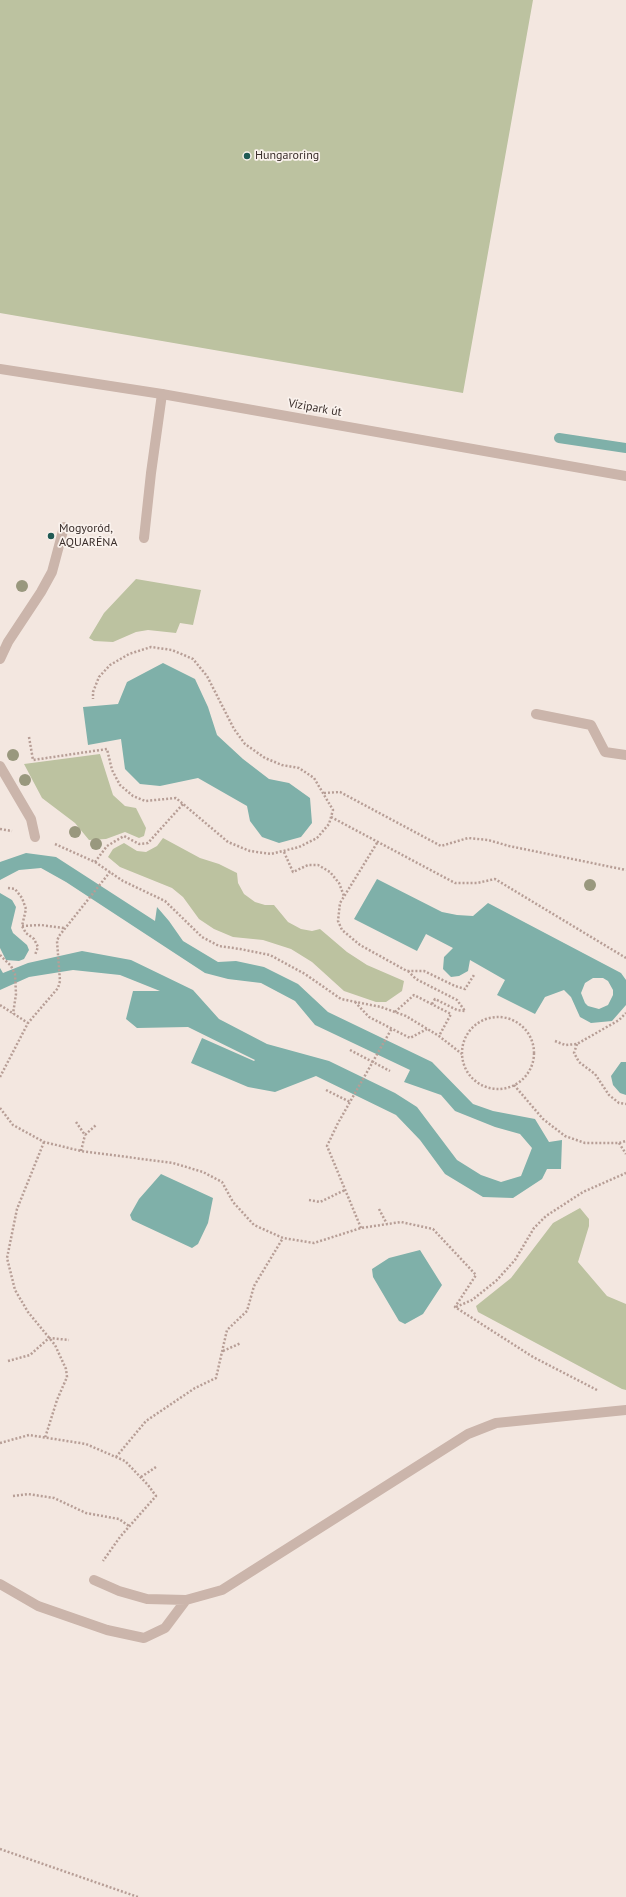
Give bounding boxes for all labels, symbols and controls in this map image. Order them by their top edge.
place label: Hungaroring [255,149,319,163]
marker: Hungaroring [242,151,252,161]
street label: Vízipark út [287,396,343,420]
place label: Mogyoród, AQUARÉNA [59,522,117,550]
marker: Mogyoród, AQUARÉNA [46,531,56,541]

